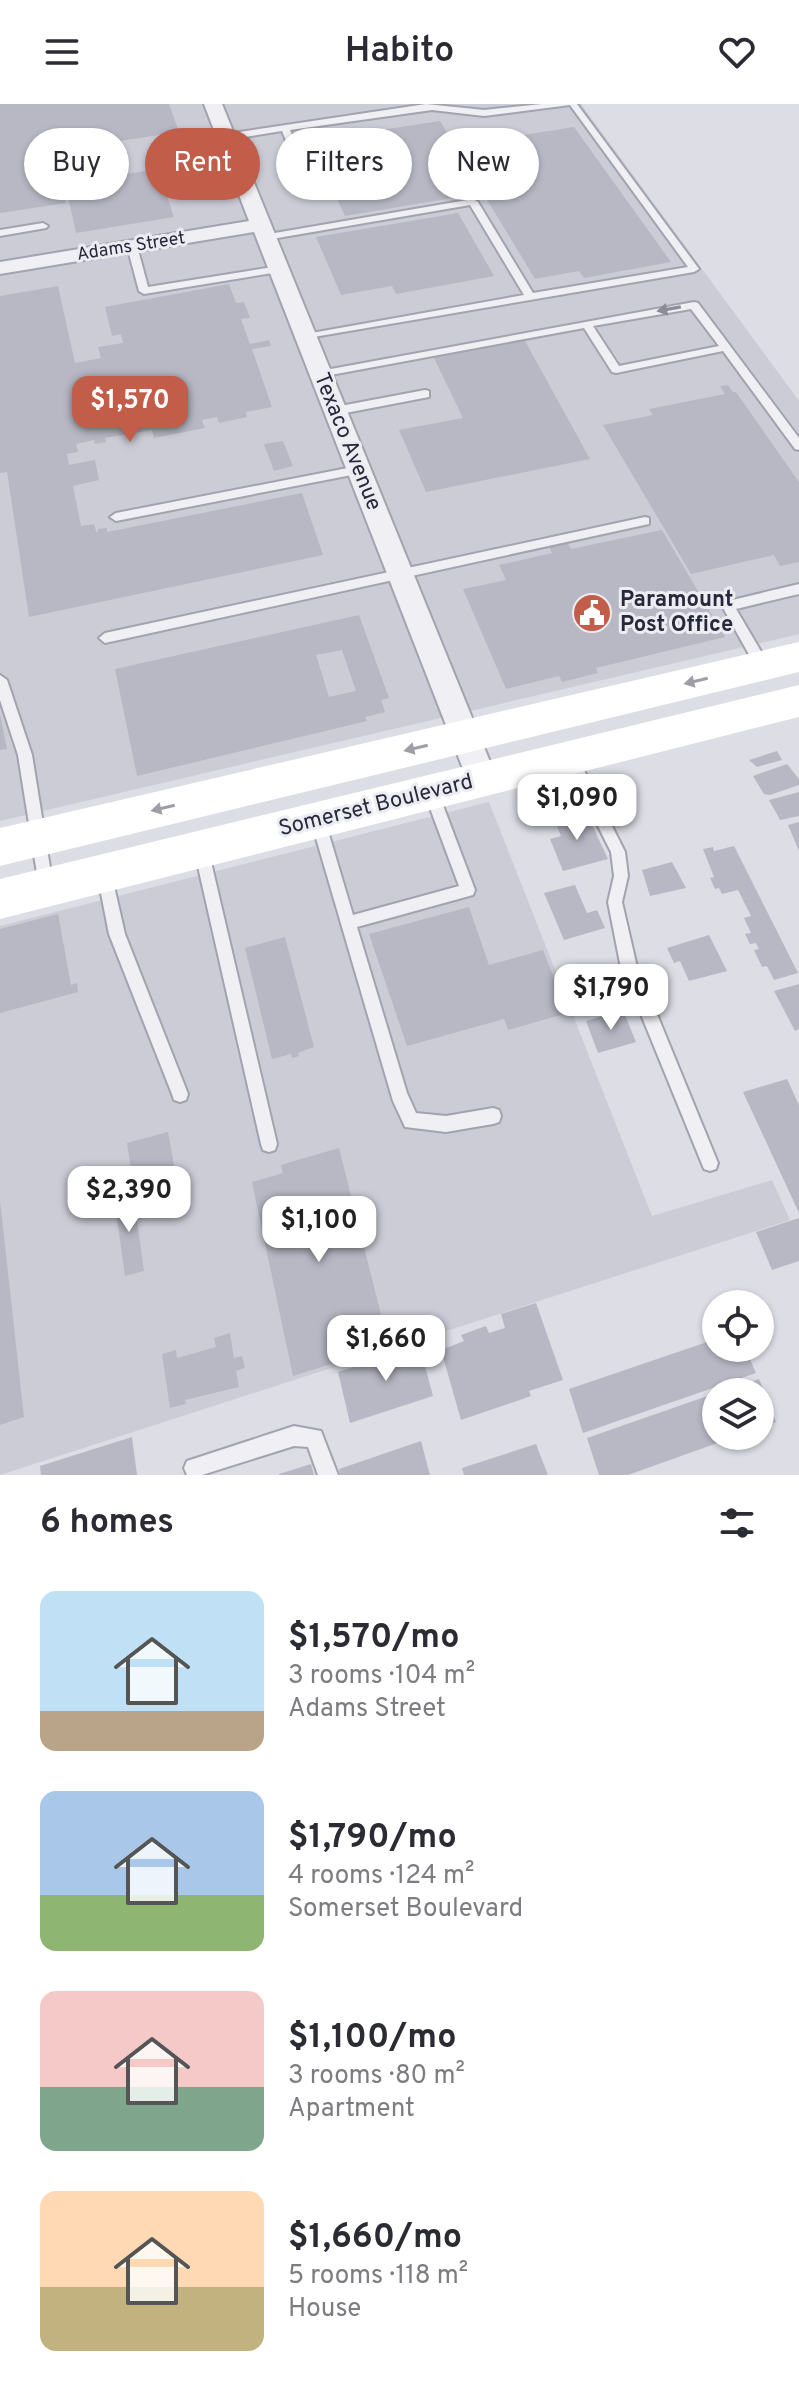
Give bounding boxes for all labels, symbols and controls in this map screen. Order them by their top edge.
text: Habito [345,29,454,75]
icon: menu [40,30,84,74]
icon: heart [715,30,759,74]
chip: Buy [24,128,129,200]
chip: Rent [145,128,260,200]
chip: Filters [276,128,412,200]
chip: New [428,128,539,200]
street label: Adams Street [75,227,187,267]
one-way arrow [656,304,681,316]
street label: Texaco Avenue [307,369,387,515]
pin: $1,570 [65,376,195,444]
text: $1,570 [90,385,170,418]
place label: Paramount Post Office [620,587,733,639]
public building icon: Paramount Post Office [571,592,613,634]
one-way arrow [683,675,708,688]
one-way arrow [403,742,428,754]
street label: Somerset Boulevard [276,769,476,843]
pin: $1,090 [512,774,642,842]
text: $1,090 [535,783,619,816]
one-way arrow [150,802,175,815]
pin: $1,790 [546,964,676,1032]
text: $1,790 [572,973,650,1006]
pin: $2,390 [64,1166,194,1234]
text: $2,390 [86,1175,172,1208]
pin: $1,100 [254,1196,384,1264]
text: $1,100 [280,1205,358,1238]
map controls [702,1290,774,1450]
button: locate [702,1290,774,1362]
pin: $1,660 [321,1315,451,1383]
text: $1,660 [345,1324,427,1357]
button: layers [702,1378,774,1450]
icon: filters [715,1501,759,1545]
text: 6 homes [40,1502,174,1545]
text: $1,570/mo [288,1617,459,1660]
icon: home [104,1623,200,1719]
text: 3 rooms · 104 m² [288,1660,475,1693]
text: Adams Street [288,1693,446,1726]
text: $1,790/mo [288,1817,457,1860]
icon: home [104,1823,200,1919]
text: 4 rooms · 124 m² [288,1860,475,1893]
text: Somerset Boulevard [288,1893,523,1926]
text: $1,100/mo [288,2017,456,2060]
icon: home [104,2023,200,2119]
text: 3 rooms · 80 m² [288,2060,465,2093]
text: Apartment [288,2093,415,2126]
text: $1,660/mo [288,2217,462,2260]
icon: home [104,2223,200,2319]
text: 5 rooms · 118 m² [288,2260,468,2293]
text: House [288,2293,361,2326]

